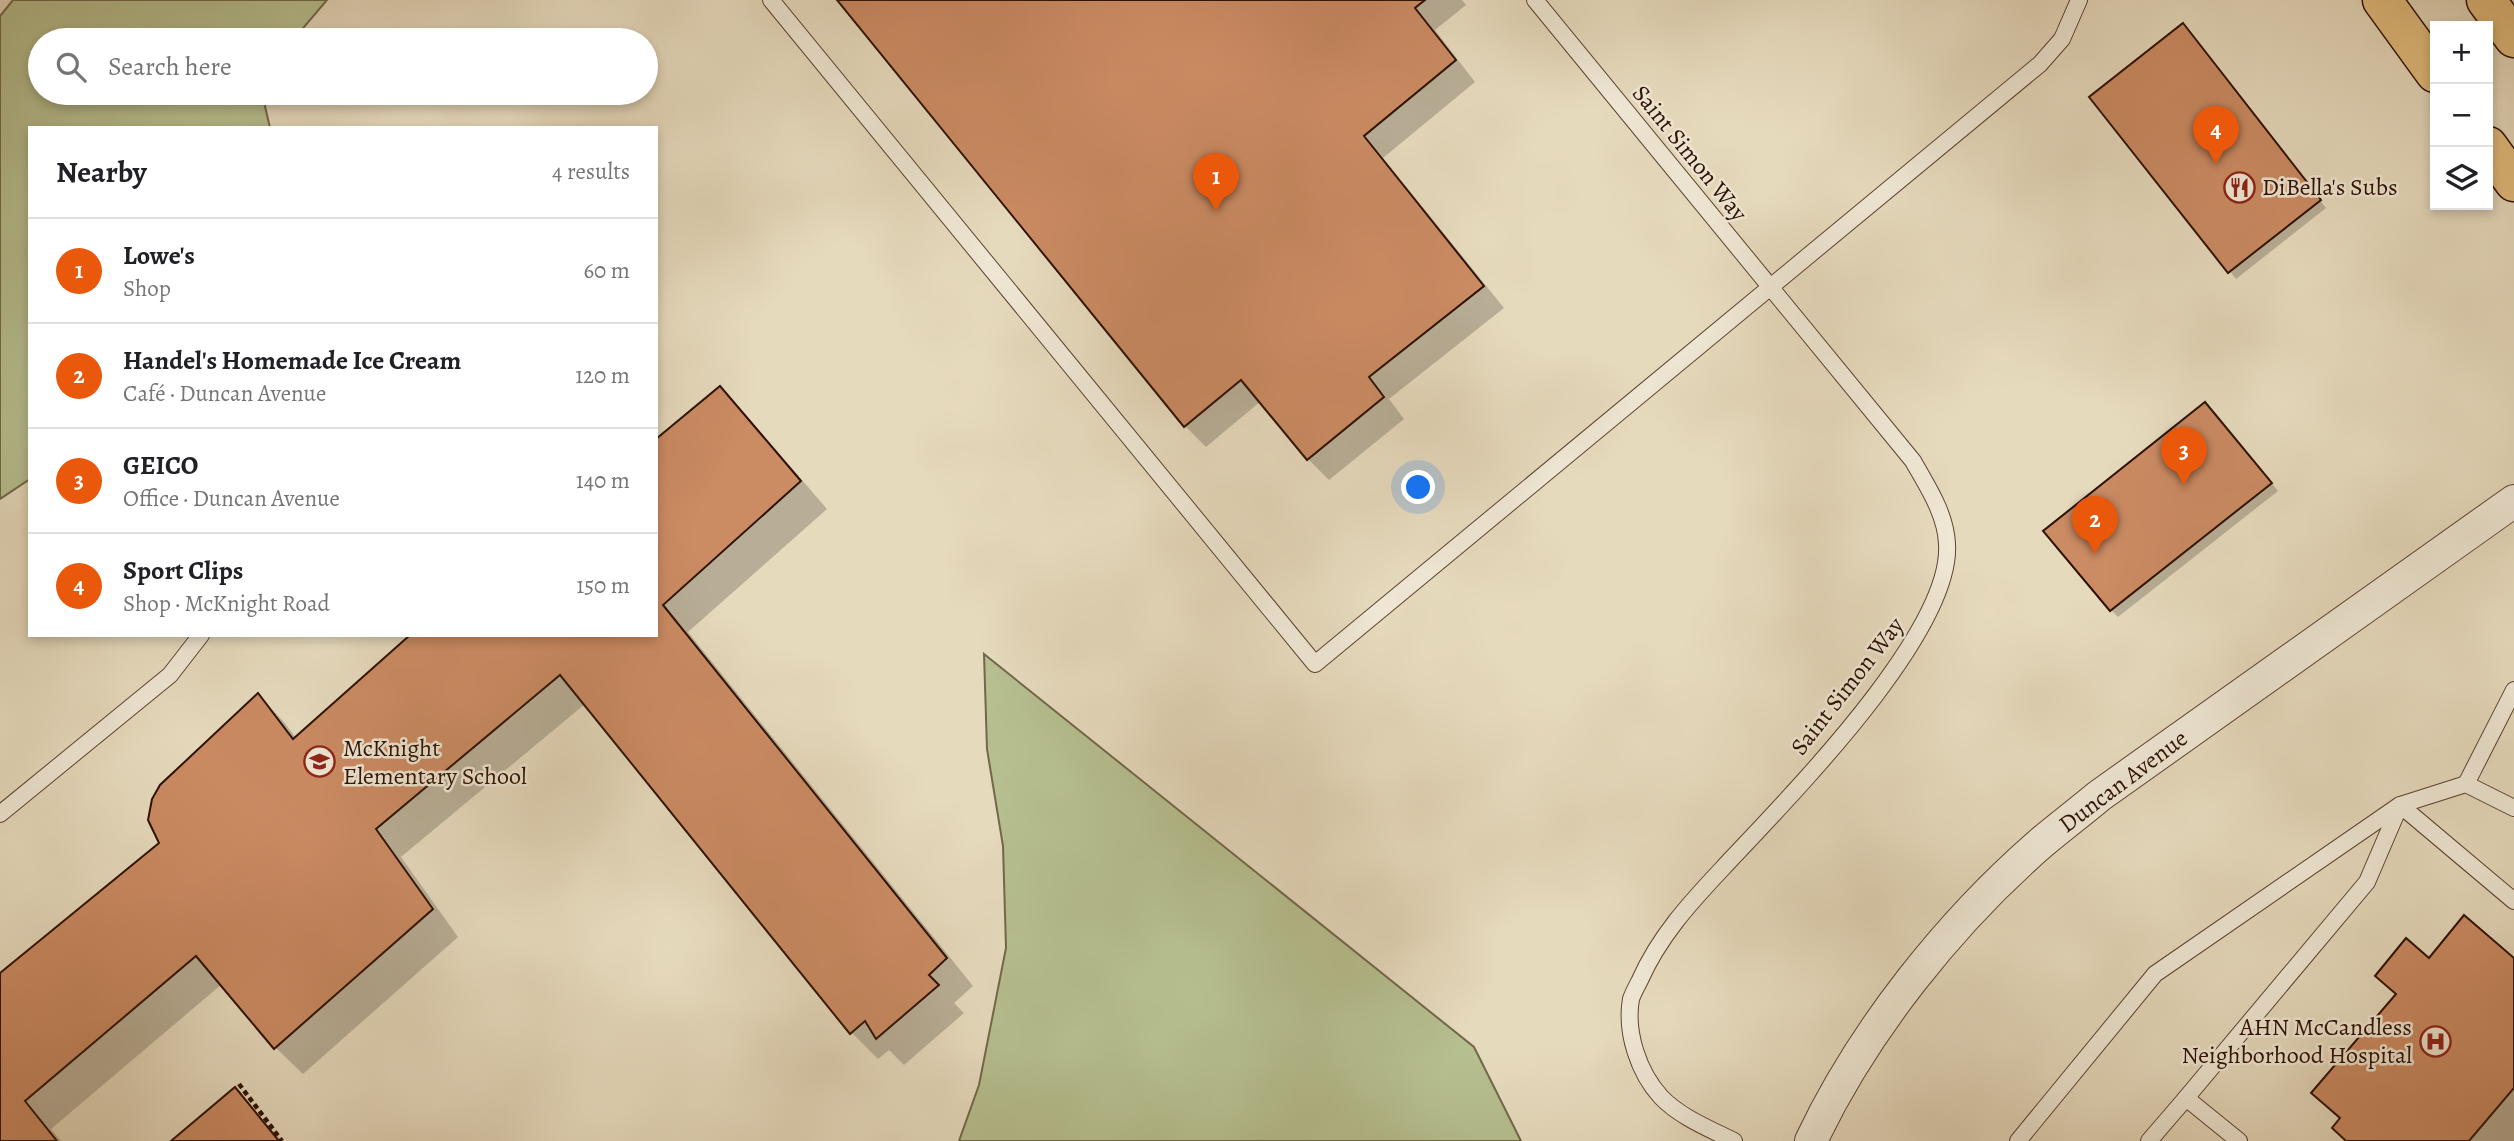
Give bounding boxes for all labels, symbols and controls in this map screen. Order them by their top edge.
map controls [2430,21,2493,210]
button: + [2430,21,2493,84]
search box [28,28,658,105]
icon: search [52,48,90,86]
text: Search here [108,49,232,84]
street label: Saint Simon Way [1625,78,1755,228]
button: − [2430,84,2493,147]
pin: 4 [2193,106,2239,164]
button: layers [2430,147,2493,210]
text: Nearby [56,152,147,192]
pin: 1 [1193,153,1239,211]
text: 4 results [552,156,630,187]
restaurant icon: DiBella's Subs [2222,170,2256,204]
place label: DiBella's Subs [2262,171,2398,203]
text: Lowe's [123,238,195,273]
text: 1 [75,255,83,286]
text: 60 m [583,255,630,286]
text: Shop [123,273,171,304]
text: Handel's Homemade Ice Cream [123,343,461,378]
text: 2 [73,360,85,391]
text: 120 m [575,360,630,391]
text: Café · Duncan Avenue [123,378,326,409]
pin: 3 [2161,427,2207,485]
text: GEICO [123,448,198,483]
text: 3 [74,465,84,496]
text: 140 m [576,465,630,496]
your location [1401,470,1435,504]
text: Office · Duncan Avenue [123,483,340,514]
pin: 2 [2072,496,2118,554]
text: Sport Clips [123,553,243,588]
text: 4 [74,570,84,601]
text: 150 m [576,570,630,601]
text: Shop · McKnight Road [123,588,330,619]
street label: Saint Simon Way [1783,610,1911,762]
street label: Duncan Avenue [2052,722,2194,840]
place label: McKnight Elementary School [343,732,527,792]
school or university icon: McKnight Elementary School [303,745,337,779]
place label: AHN McCandless Neighborhood Hospital [2182,1011,2412,1071]
hospital icon: AHN McCandless Neighborhood Hospital [2418,1024,2452,1058]

